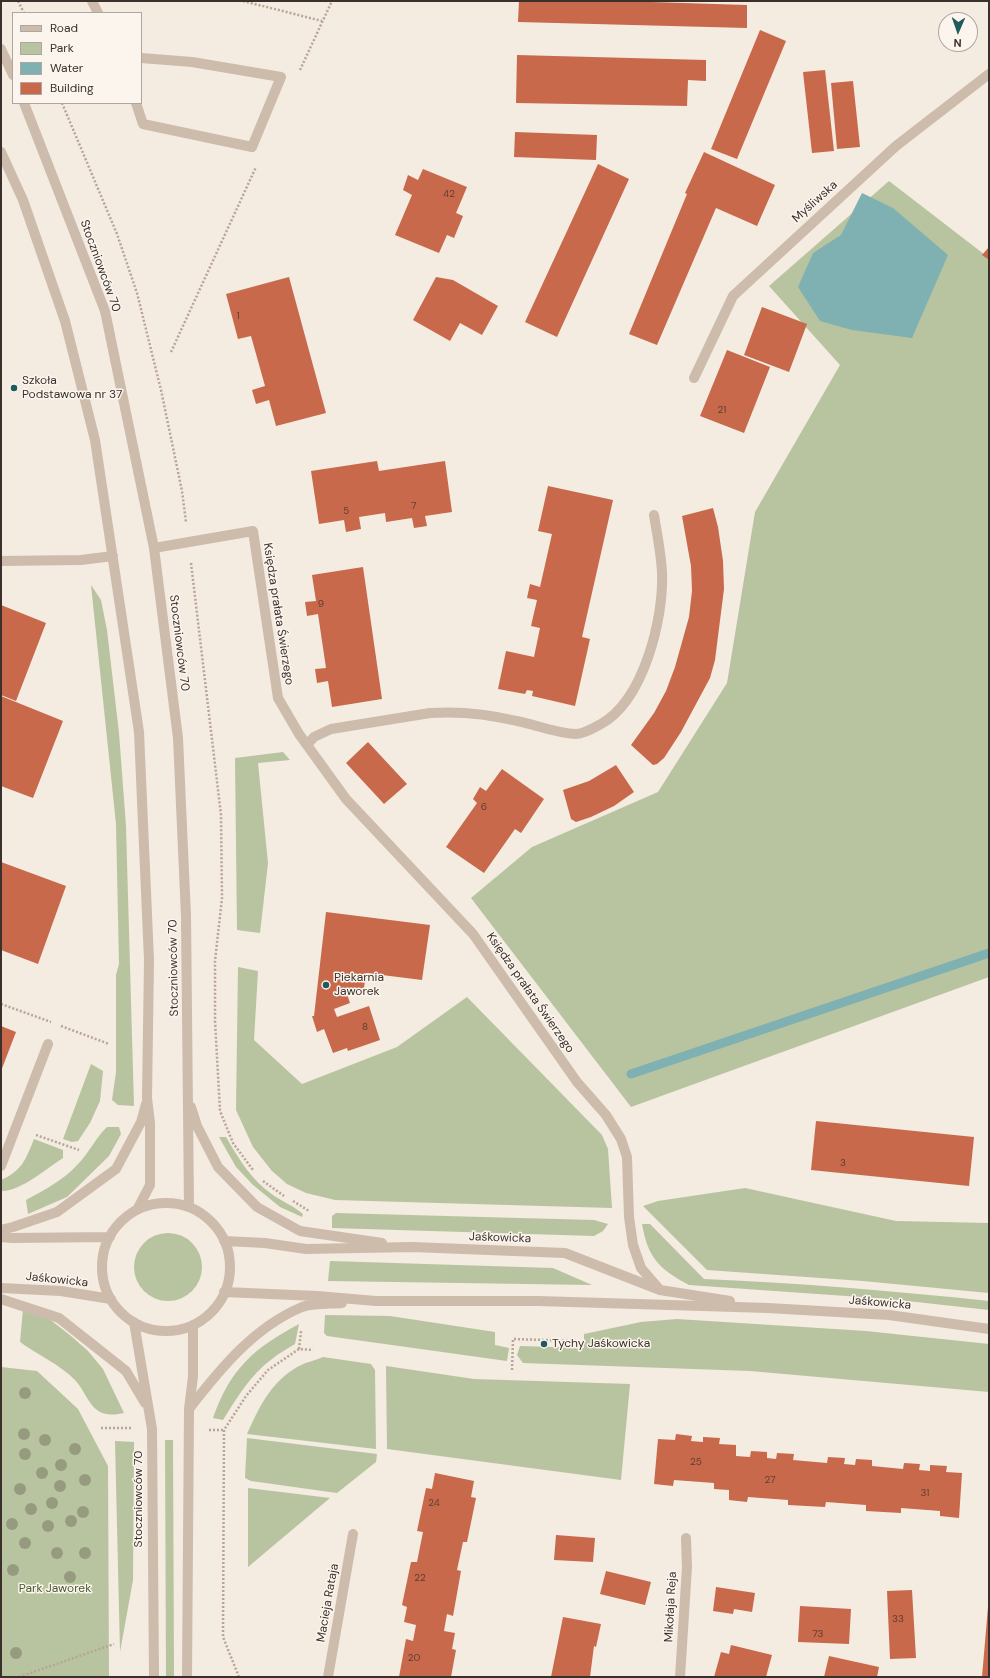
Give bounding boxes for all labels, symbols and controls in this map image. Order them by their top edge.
legend [12,12,142,104]
north arrow [938,12,978,52]
text: Road [50,20,78,36]
text: N [953,36,962,50]
text: Park [50,40,74,56]
text: Water [50,60,83,76]
text: Building [50,80,94,96]
street label: Myśliwska [789,178,841,226]
house number: 42 [443,188,455,200]
street label: Stoczniowców 70 [77,218,123,314]
house number: 1 [236,310,240,322]
place label: Szkoła Podstawowa nr 37 [22,374,122,402]
marker: Szkoła Podstawowa nr 37 [9,383,19,393]
house number: 21 [718,404,726,416]
house number: 7 [411,500,417,512]
house number: 5 [343,505,349,517]
street label: Księdza prałata Świerzego [260,542,296,686]
street label: Stoczniowców 70 [166,594,192,692]
house number: 9 [318,598,324,610]
house number: 6 [481,801,487,813]
street label: Stoczniowców 70 [166,919,182,1017]
street label: Księdza prałata Świerzego [483,930,577,1056]
place label: Piekarnia Jaworek [334,971,384,999]
marker: Piekarnia Jaworek [321,980,331,990]
house number: 8 [362,1021,368,1033]
house number: 3 [840,1157,846,1169]
street label: Jaśkowicka [469,1230,531,1246]
street label: Jaśkowicka [25,1270,89,1290]
street label: Jaśkowicka [848,1293,912,1313]
place label: Tychy Jaśkowicka [552,1337,650,1351]
marker: Tychy Jaśkowicka [539,1339,549,1349]
street label: Stoczniowców 70 [132,1450,146,1548]
house number: 25 [690,1456,702,1468]
house number: 27 [765,1474,775,1486]
house number: 31 [921,1487,929,1499]
house number: 24 [428,1497,440,1509]
street label: Macieja Rataja [314,1562,342,1644]
street label: Mikołaja Reja [662,1571,680,1643]
house number: 22 [414,1572,426,1584]
park label: Park Jaworek [19,1582,91,1596]
house number: 33 [892,1613,904,1625]
house number: 73 [813,1628,823,1640]
house number: 20 [408,1652,420,1664]

